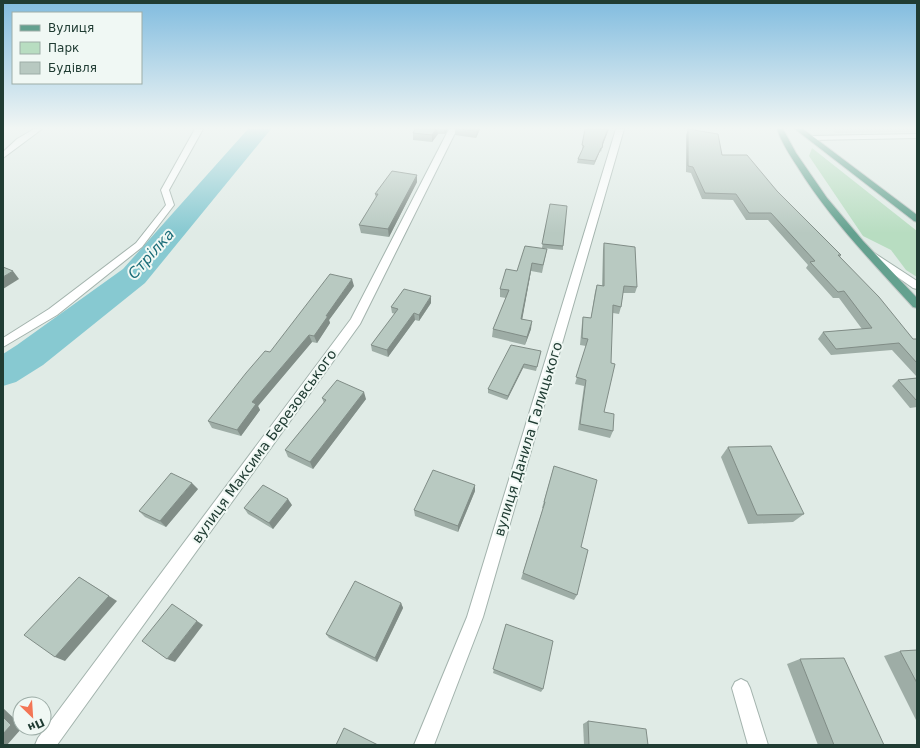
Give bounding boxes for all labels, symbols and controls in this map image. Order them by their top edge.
legend [12,12,142,84]
text: Вулиця [48,21,94,35]
text: Парк [48,41,79,55]
text: Будівля [48,61,97,75]
water label: Стрілка [124,225,178,283]
street label: вулиця Данила Галицького [491,340,565,538]
street label: вулиця Максима Березовського [188,346,340,546]
north arrow [12,696,52,736]
text: Пн [26,715,46,734]

